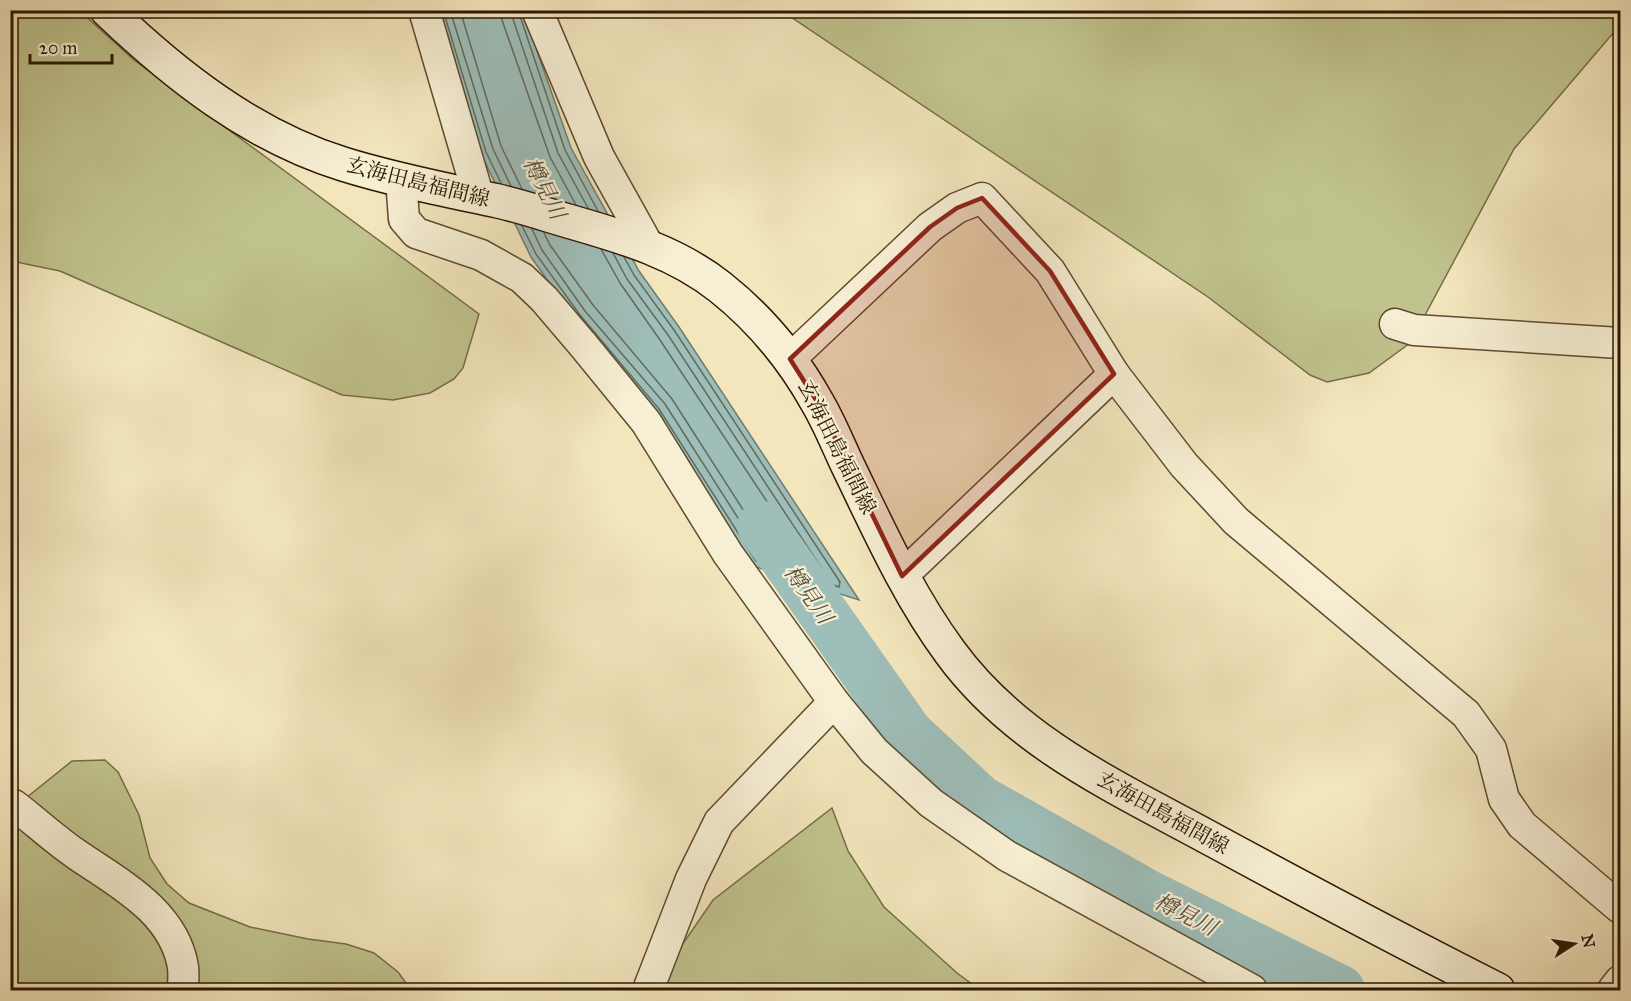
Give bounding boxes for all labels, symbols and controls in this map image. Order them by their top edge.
scale bar [30,27,112,65]
text: 20 m [39,37,77,59]
street label: 玄海田島福間線 [344,152,492,212]
water label: 樽見川 [518,153,572,226]
street label: 玄海田島福間線 [792,376,882,518]
water label: 樽見川 [779,560,840,631]
street label: 玄海田島福間線 [1092,766,1234,860]
water label: 樽見川 [1150,887,1223,942]
north arrow [1544,914,1604,974]
text: N [1577,932,1599,950]

